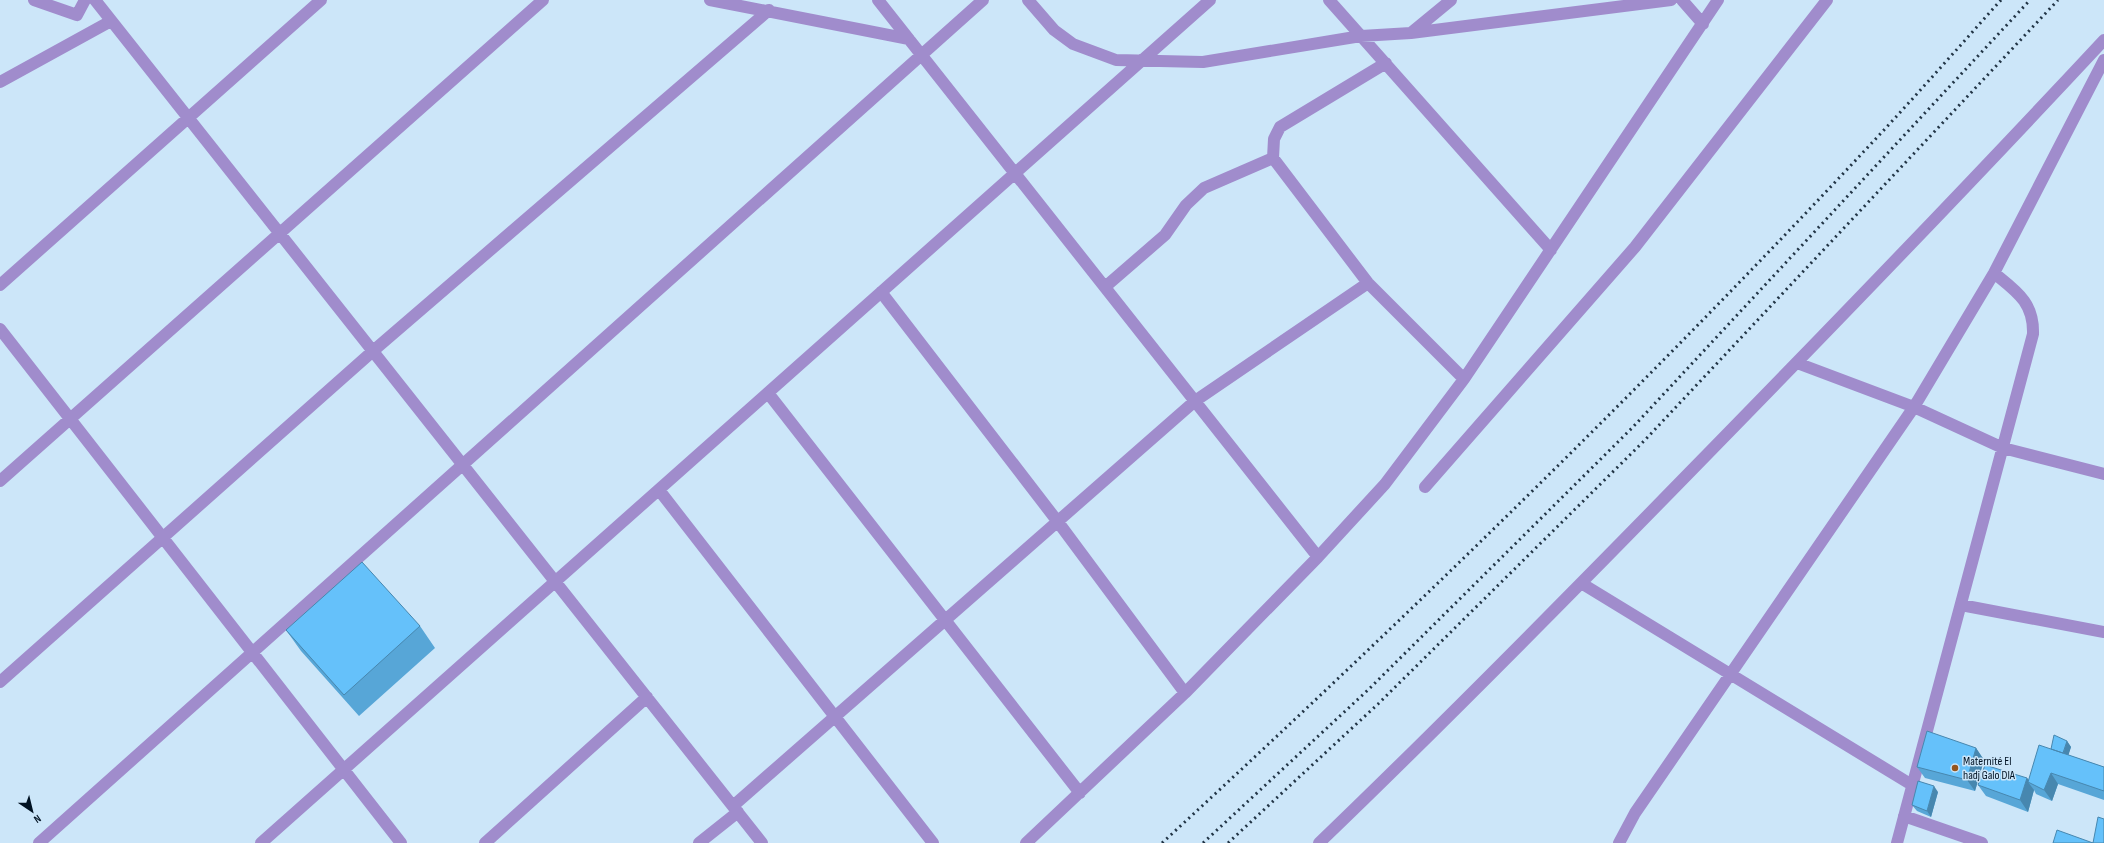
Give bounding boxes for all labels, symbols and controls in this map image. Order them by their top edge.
place label: Maternité El hadj Galo DIA [1963,754,2016,783]
marker: Maternité El hadj Galo DIA [1950,763,1960,773]
north arrow [12,791,52,831]
text: N [31,812,44,826]

